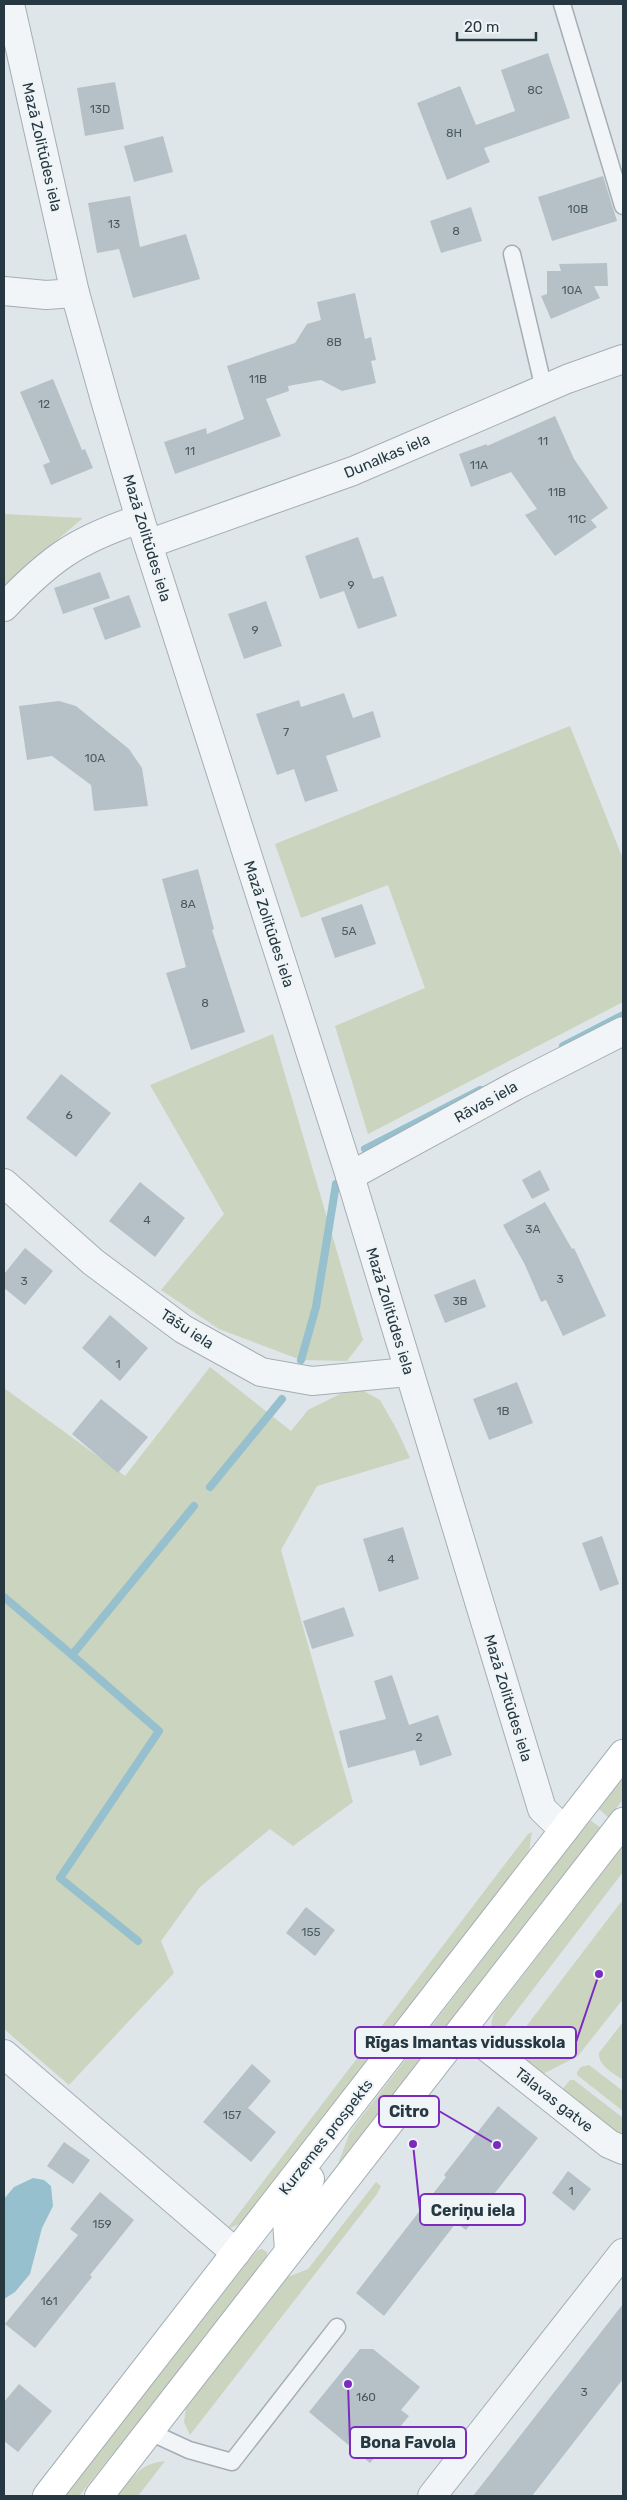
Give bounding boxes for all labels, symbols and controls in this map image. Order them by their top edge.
scale bar [457,10,536,42]
text: 20 m [464,18,499,36]
street label: Mazā Zolitūdes iela [18,81,66,213]
house number: 8C [527,83,543,97]
house number: 13D [90,102,110,116]
house number: 8H [446,126,462,140]
house number: 10B [568,202,588,216]
house number: 13 [108,217,120,231]
house number: 8 [452,224,460,238]
house number: 10A [562,283,582,297]
house number: 8B [326,335,342,349]
house number: 11B [249,372,267,386]
house number: 12 [38,397,50,411]
street label: Dunalkas iela [341,430,433,482]
house number: 11 [538,434,548,448]
house number: 11 [185,444,195,458]
house number: 11A [470,458,488,472]
street label: Mazā Zolitūdes iela [119,472,175,604]
house number: 11B [548,485,566,499]
house number: 11C [568,512,586,526]
house number: 9 [347,578,355,592]
house number: 9 [251,623,259,637]
house number: 7 [283,725,289,739]
house number: 10A [85,751,105,765]
street label: Mazā Zolitūdes iela [240,858,298,990]
house number: 8A [180,897,196,911]
house number: 5A [341,924,357,938]
house number: 8 [201,996,209,1010]
street label: Rāvas iela [451,1077,521,1127]
house number: 6 [65,1108,73,1122]
house number: 4 [143,1213,151,1227]
house number: 3A [525,1222,541,1236]
street label: Mazā Zolitūdes iela [362,1245,418,1377]
house number: 3 [556,1272,564,1286]
house number: 3 [20,1274,28,1288]
house number: 3B [452,1294,468,1308]
street label: Tāšu iela [157,1305,217,1353]
house number: 1 [115,1357,121,1371]
house number: 1B [496,1404,510,1418]
house number: 4 [387,1552,395,1566]
street label: Mazā Zolitūdes iela [480,1632,536,1764]
house number: 2 [415,1730,423,1744]
house number: 155 [301,1925,321,1939]
callout: Rīgas Imantas vidusskola [355,2027,576,2058]
text: Rīgas Imantas vidusskola [365,2033,565,2052]
street label: Tālavas gatve [511,2064,597,2136]
street label: Kurzemes prospekts [275,2075,377,2198]
callout: Citro [379,2096,439,2127]
text: Citro [389,2102,429,2121]
house number: 157 [223,2108,241,2122]
house number: 1 [568,2184,574,2198]
callout: Ceriņu iela [420,2194,525,2225]
text: Ceriņu iela [431,2201,515,2220]
house number: 159 [92,2217,112,2231]
house number: 161 [40,2294,58,2308]
house number: 3 [580,2385,588,2399]
house number: 160 [356,2390,376,2404]
callout: Bona Favola [350,2427,466,2458]
text: Bona Favola [360,2433,456,2452]

